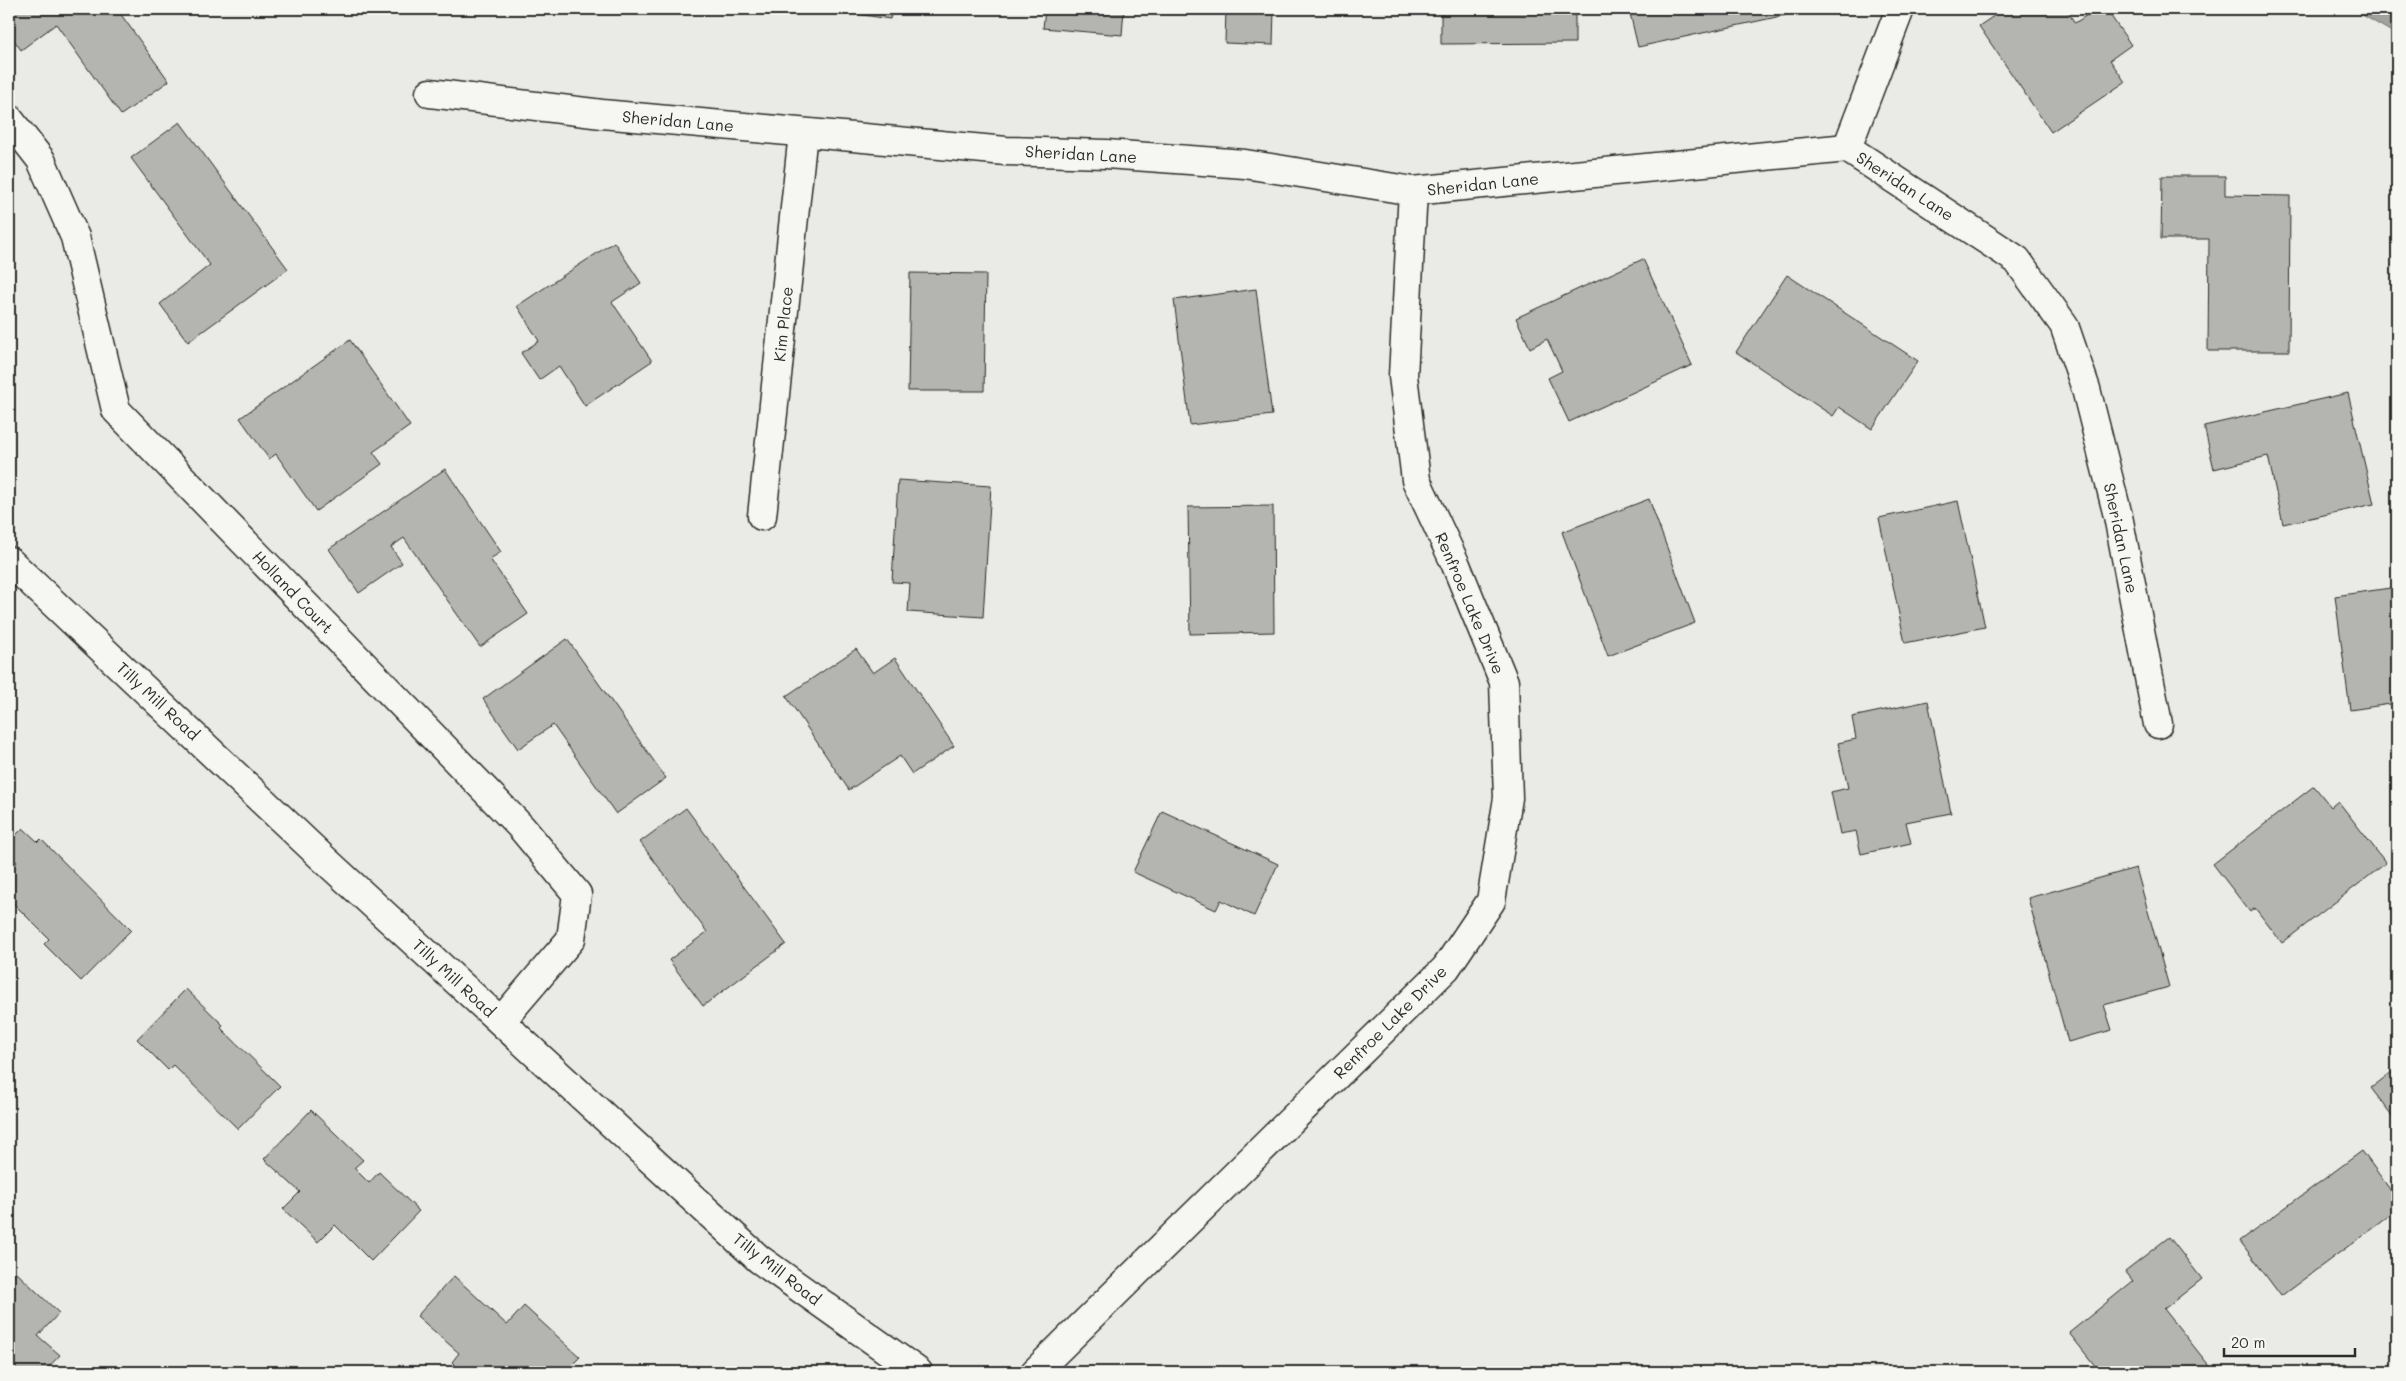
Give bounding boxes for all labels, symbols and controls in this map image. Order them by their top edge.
street label: Sheridan Lane [621,105,735,136]
street label: Sheridan Lane [1024,140,1138,167]
street label: Sheridan Lane [1853,146,1958,225]
street label: Sheridan Lane [1426,167,1540,200]
street label: Kim Place [768,285,797,363]
street label: Sheridan Lane [2100,481,2143,595]
street label: Renfroe Lake Drive [1431,529,1510,677]
street label: Holland Court [248,546,338,638]
street label: Tilly Mill Road [112,657,204,744]
street label: Tilly Mill Road [408,934,500,1021]
street label: Renfroe Lake Drive [1328,960,1451,1083]
street label: Tilly Mill Road [729,1228,826,1310]
scale bar [2224,1326,2355,1358]
text: 20 m [2231,1332,2265,1352]

